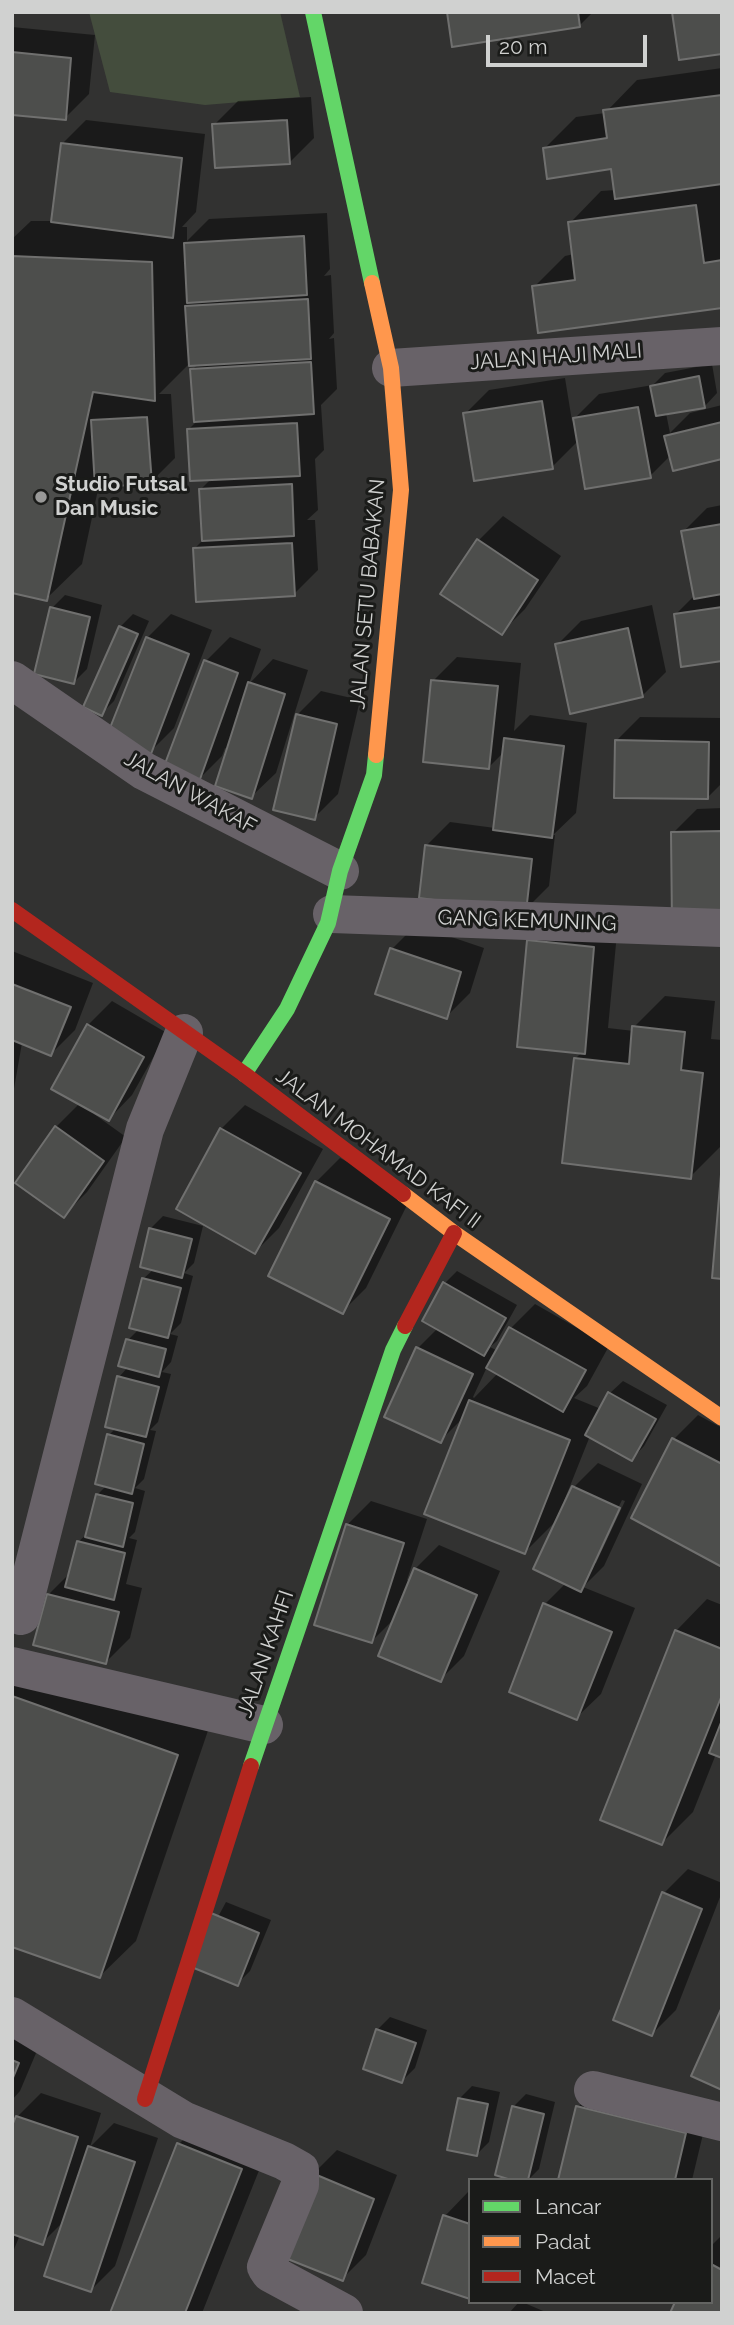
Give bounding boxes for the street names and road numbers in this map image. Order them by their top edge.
street label: JALAN HAJI MALI [469,338,643,376]
street label: JALAN SETU BABAKAN [345,478,391,710]
street label: JALAN WAKAF [120,746,260,840]
street label: GANG KEMUNING [437,905,617,937]
street label: JALAN MOHAMAD KAFI II [271,1064,485,1234]
street label: JALAN KAHFI [232,1587,300,1721]

